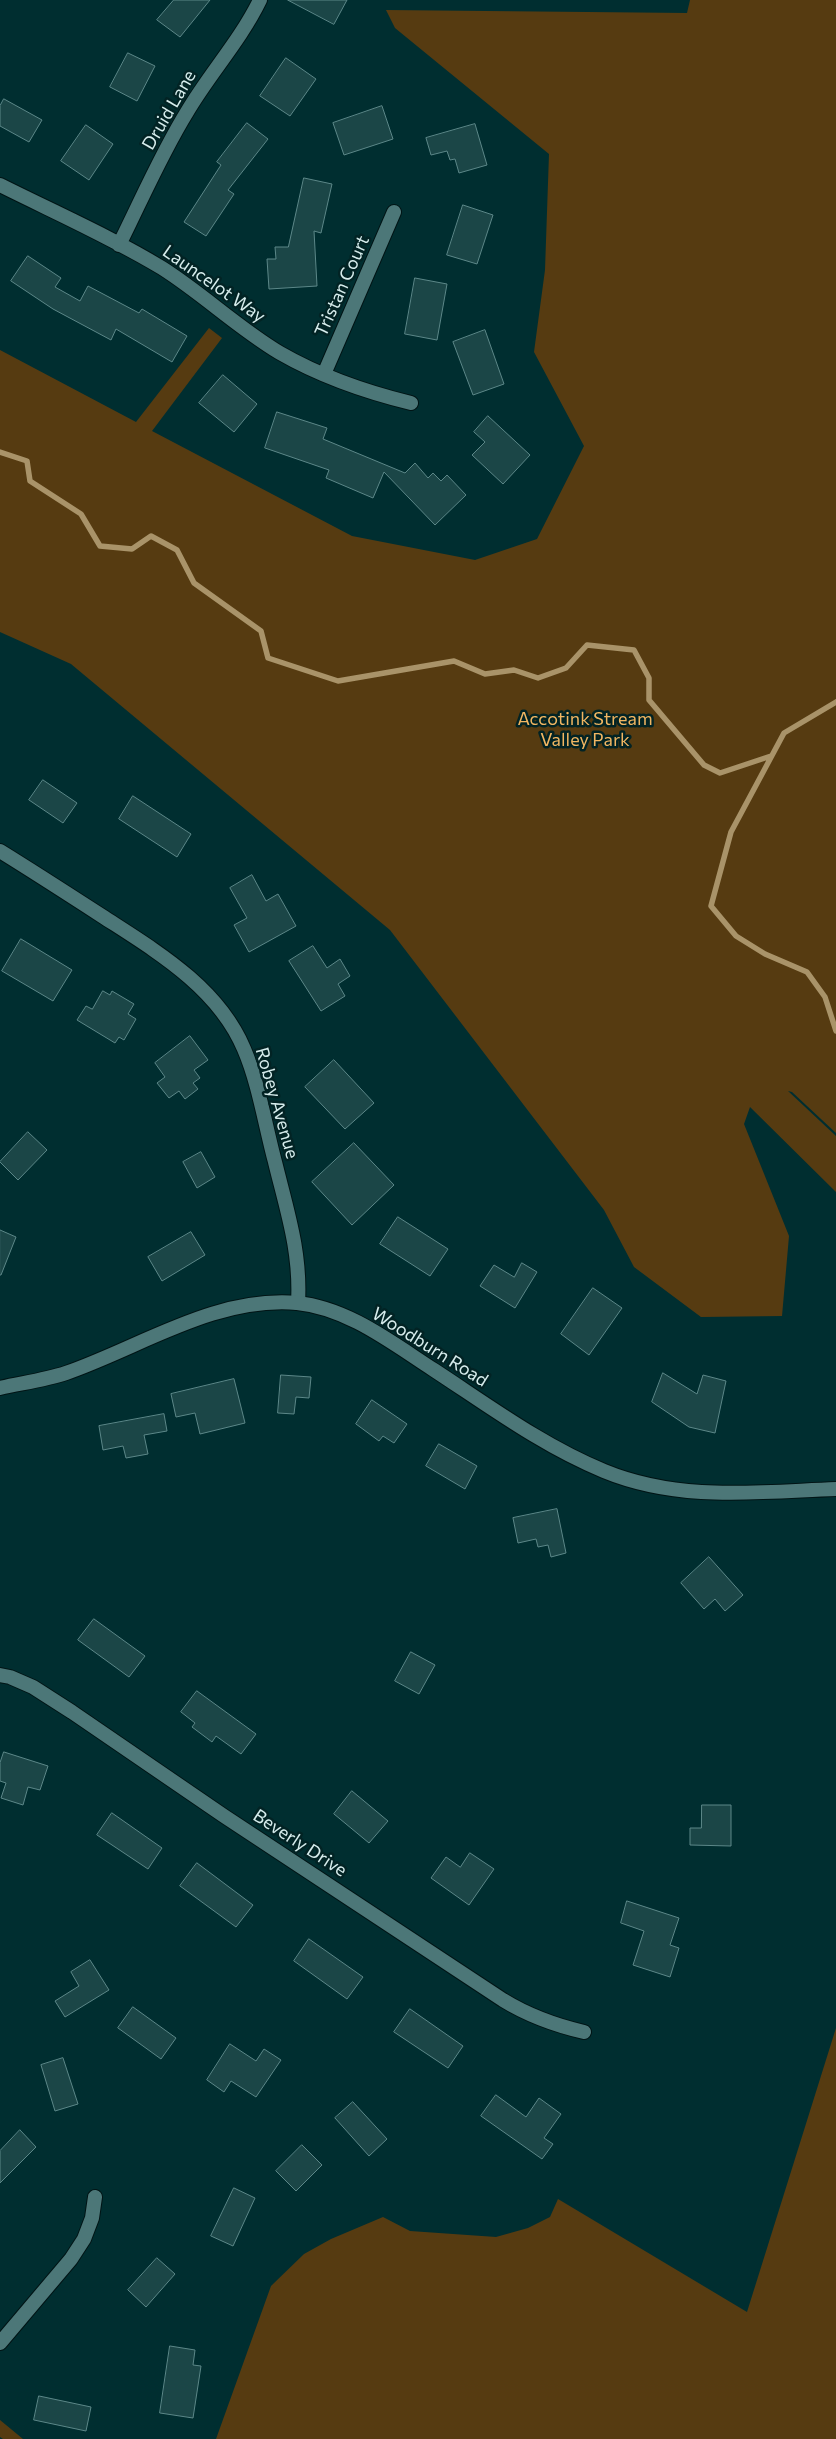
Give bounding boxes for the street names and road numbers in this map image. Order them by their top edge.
street label: Druid Lane [138,66,200,154]
street label: Tristan Court [310,232,374,340]
street label: Launcelot Way [158,241,270,327]
street label: Robey Avenue [251,1045,303,1161]
street label: Woodburn Road [368,1303,492,1391]
street label: Beverly Drive [249,1805,351,1881]

